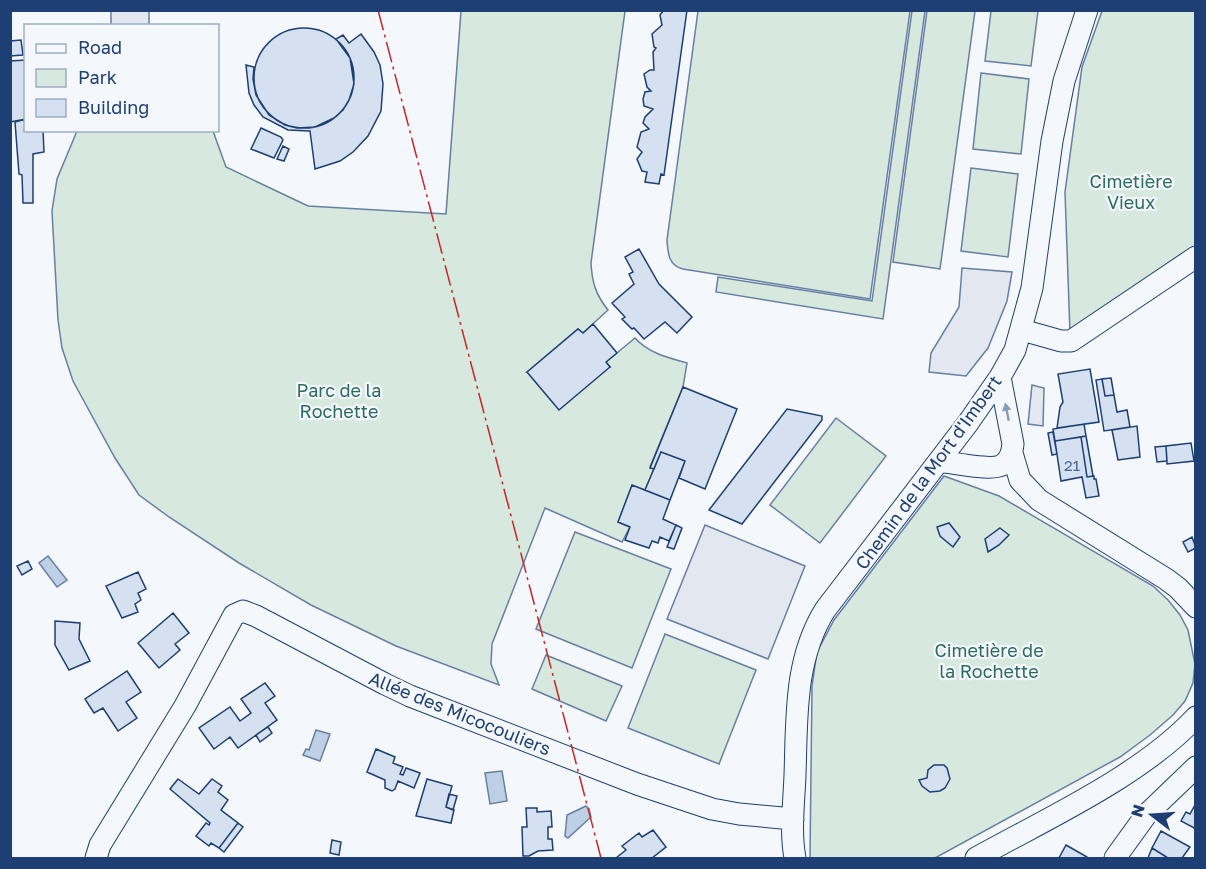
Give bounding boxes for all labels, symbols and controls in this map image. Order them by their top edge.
legend [24,24,219,132]
text: Road [78,36,122,58]
text: Park [78,66,117,88]
text: Building [78,96,149,118]
park label: Cimetière Vieux [1089,170,1173,213]
street label: Chemin de la Mort d'Imbert [850,371,1006,573]
park label: Parc de la Rochette [297,379,381,422]
one-way arrow [1001,403,1011,422]
house number: 21 [1064,456,1080,474]
park label: Cimetière de la Rochette [934,639,1044,682]
street label: Allée des Micocouliers [366,666,554,760]
north arrow [1122,785,1182,845]
text: N [1126,802,1149,819]

